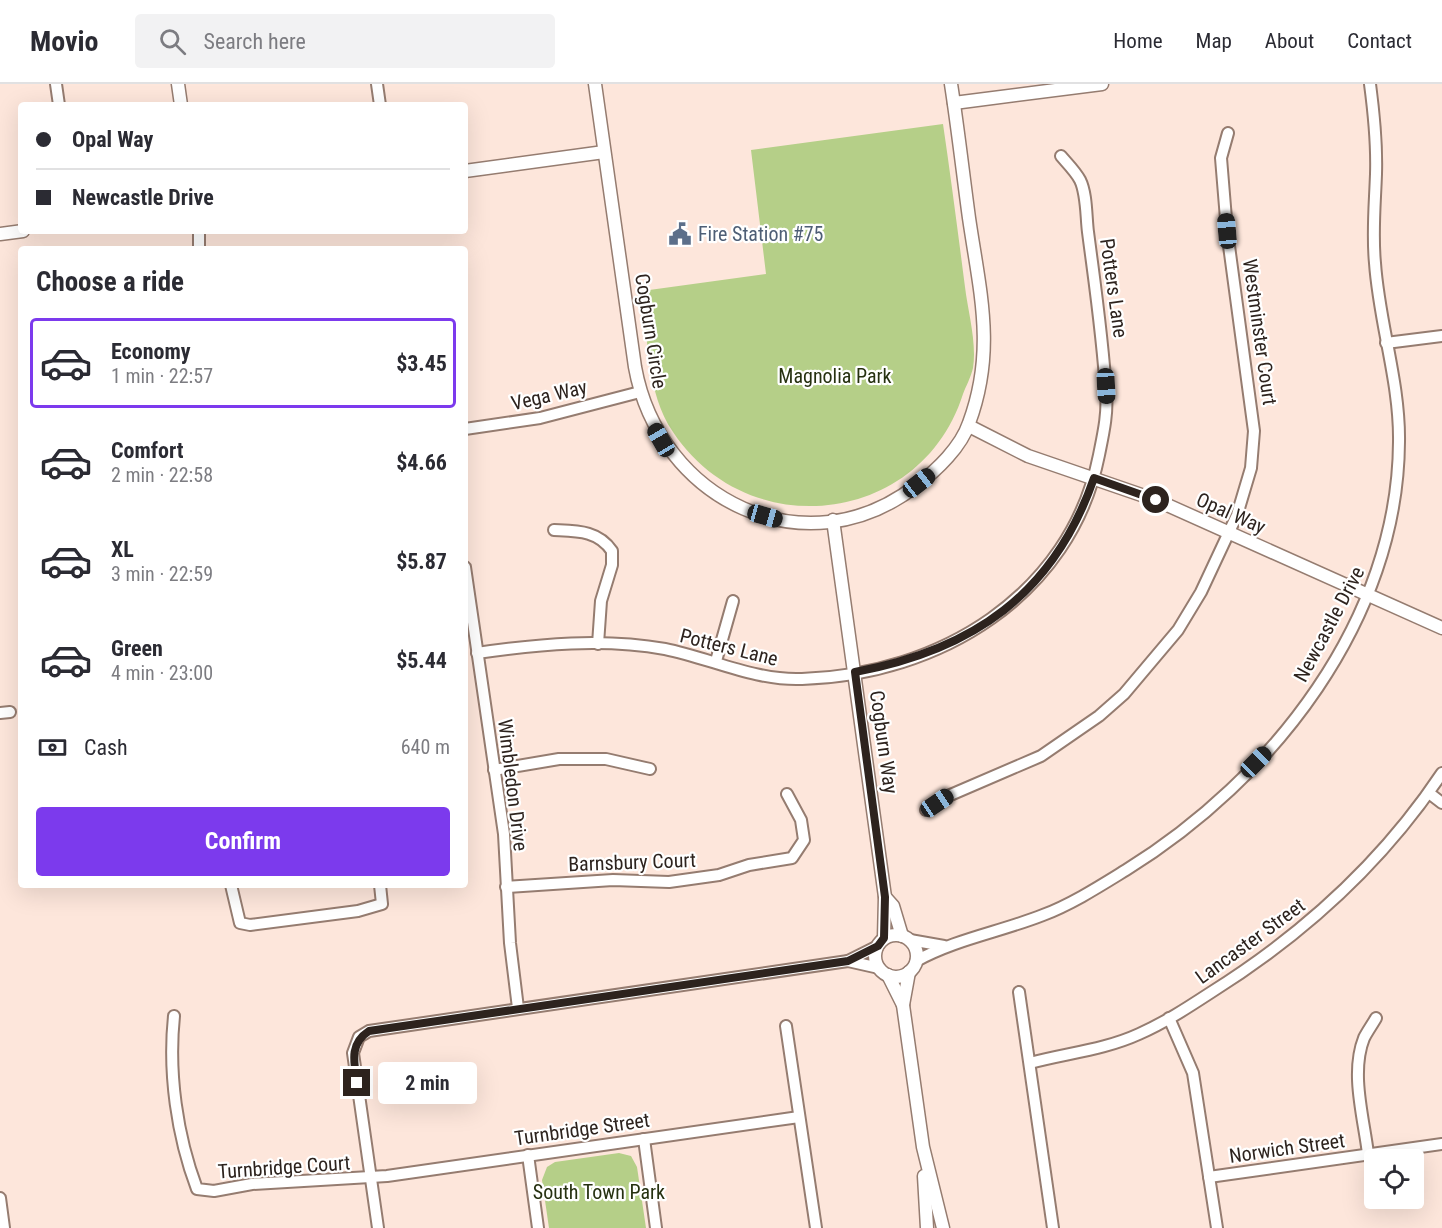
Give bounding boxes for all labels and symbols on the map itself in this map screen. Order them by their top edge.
car [1216,212,1238,250]
public building icon: Fire Station #75 [667,221,693,247]
place label: Fire Station #75 [698,222,824,246]
street label: Potters Lane [1095,237,1133,339]
street label: Westminster Court [1238,257,1282,407]
street label: Cogburn Circle [630,272,672,390]
park label: Magnolia Park [778,364,892,388]
car [1096,368,1116,404]
street label: Vega Way [509,375,589,415]
car [644,420,678,460]
car [899,465,939,501]
route start [1142,486,1169,513]
street label: Opal Way [1193,487,1269,539]
car [745,502,785,530]
street label: Newcastle Drive [1289,562,1369,686]
street label: Potters Lane [677,623,781,671]
street label: Cogburn Way [865,689,903,795]
street label: Wimbledon Drive [493,718,533,852]
car [1237,743,1275,781]
car [917,785,957,821]
street label: Barnsbury Court [568,848,696,876]
street label: Lancaster Street [1191,893,1310,989]
callout: 2 min [378,1062,477,1104]
route end [343,1069,370,1096]
street label: Turnbridge Street [513,1108,651,1150]
street label: Norwich Street [1228,1128,1346,1168]
street label: Turnbridge Court [217,1150,351,1184]
park label: South Town Park [533,1180,665,1204]

